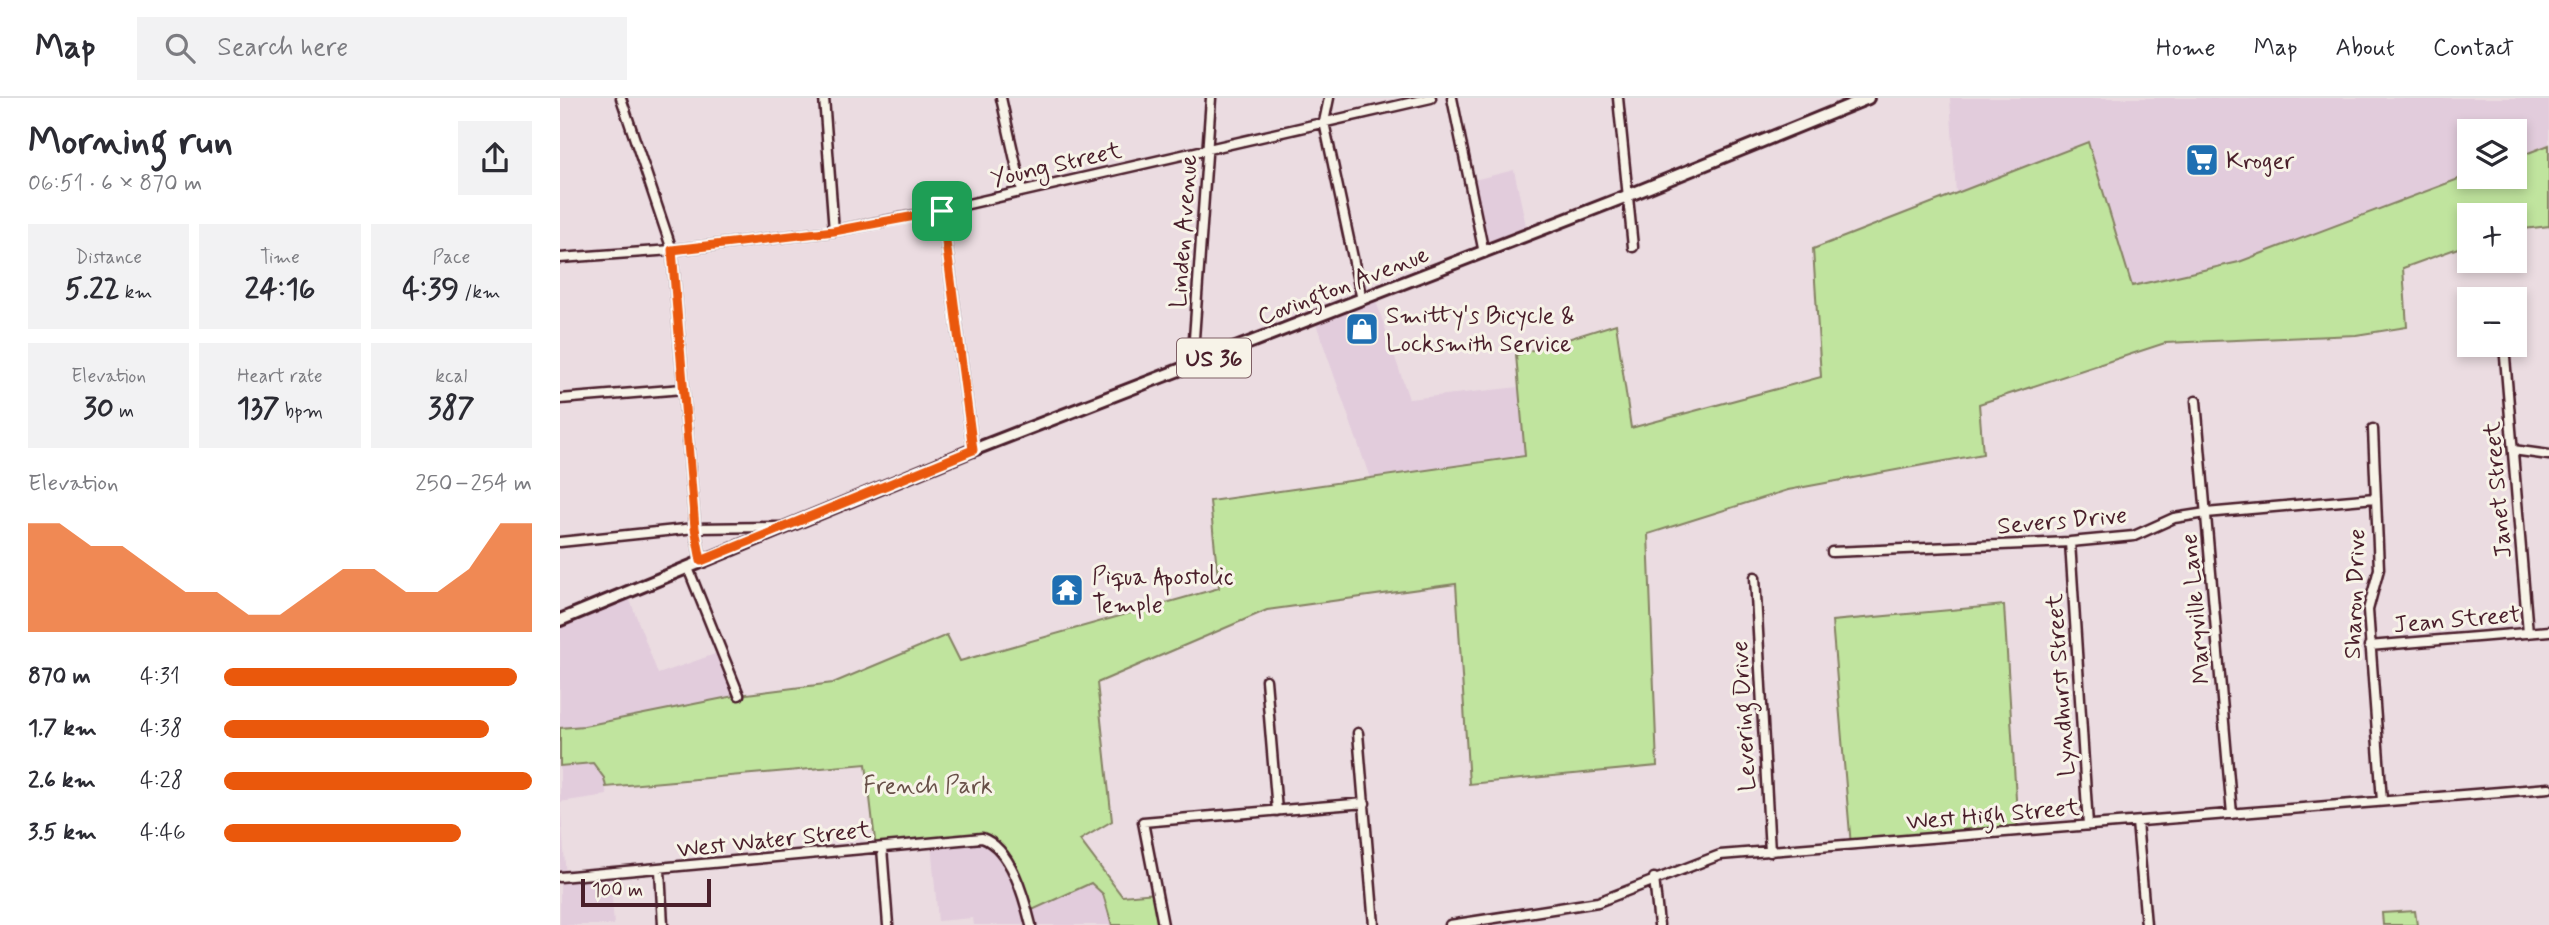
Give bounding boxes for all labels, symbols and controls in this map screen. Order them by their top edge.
search box [137,17,627,80]
text: Map [35,26,95,70]
icon: search [161,29,199,67]
text: Search here [217,31,348,65]
text: Home [2156,33,2216,64]
text: Map [2254,33,2298,64]
text: About [2336,33,2395,64]
text: Contact [2433,33,2514,64]
text: Morning run [28,118,233,167]
map controls [2457,119,2527,357]
button: layers [2457,119,2527,189]
button: share [458,121,532,195]
street label: Young Street [988,135,1125,198]
supermarket icon: Kroger [2183,141,2221,179]
place label: Kroger [2226,146,2294,177]
street label: Linden Avenue [1164,153,1205,309]
text: 06:51 · 6 × 870 m [28,169,202,199]
pin [912,181,972,241]
icon: arrive [923,192,961,230]
button: + [2457,203,2527,273]
street label: Covington Avenue [1253,239,1435,336]
text: Distance [75,245,142,270]
text: Time [260,245,300,270]
text: Pace [432,245,470,270]
text: 5.22 [65,270,120,309]
text: 24:16 [245,270,315,309]
text: 4:39 [402,270,459,309]
text: km [120,280,152,305]
text: /km [459,280,500,305]
button: − [2457,287,2527,357]
place label: Smitty's Bicycle & Locksmith Service [1386,301,1575,360]
shop icon: Smitty's Bicycle & Locksmith Service [1343,310,1381,348]
road number: US 36 [1177,339,1251,378]
text: Elevation [71,364,146,389]
text: Heart rate [237,364,323,389]
text: kcal [435,364,467,389]
text: 30 [83,389,114,428]
text: 137 [237,389,280,428]
text: 387 [428,389,475,428]
text: m [114,399,134,424]
text: bpm [280,399,323,424]
street label: Janet Street [2477,420,2520,560]
text: Elevation [28,469,119,499]
text: 250–254 m [415,469,532,499]
street label: Severs Drive [1996,500,2128,543]
street label: Sharon Drive [2338,528,2373,660]
street label: Maryville Lane [2174,532,2219,685]
place label: Piqua Apostolic Temple [1092,562,1234,621]
temple icon: Piqua Apostolic Temple [1048,571,1086,609]
street label: Lyndhurst Street [2040,593,2083,777]
street label: Jean Street [2392,600,2522,641]
street label: Levering Drive [1725,640,1767,792]
text: 870 m [28,662,91,692]
text: 4:31 [140,662,180,692]
text: 1.7 km [28,714,97,744]
text: 4:38 [140,714,183,744]
text: 2.6 km [28,766,96,796]
text: 4:28 [140,766,183,796]
park label: French Park [863,771,993,802]
street label: West High Street [1905,792,2081,842]
street label: West Water Street [676,815,873,866]
text: 3.5 km [28,818,97,848]
text: 4:46 [140,818,186,848]
scale bar [581,876,710,908]
text: 100 m [592,878,643,903]

